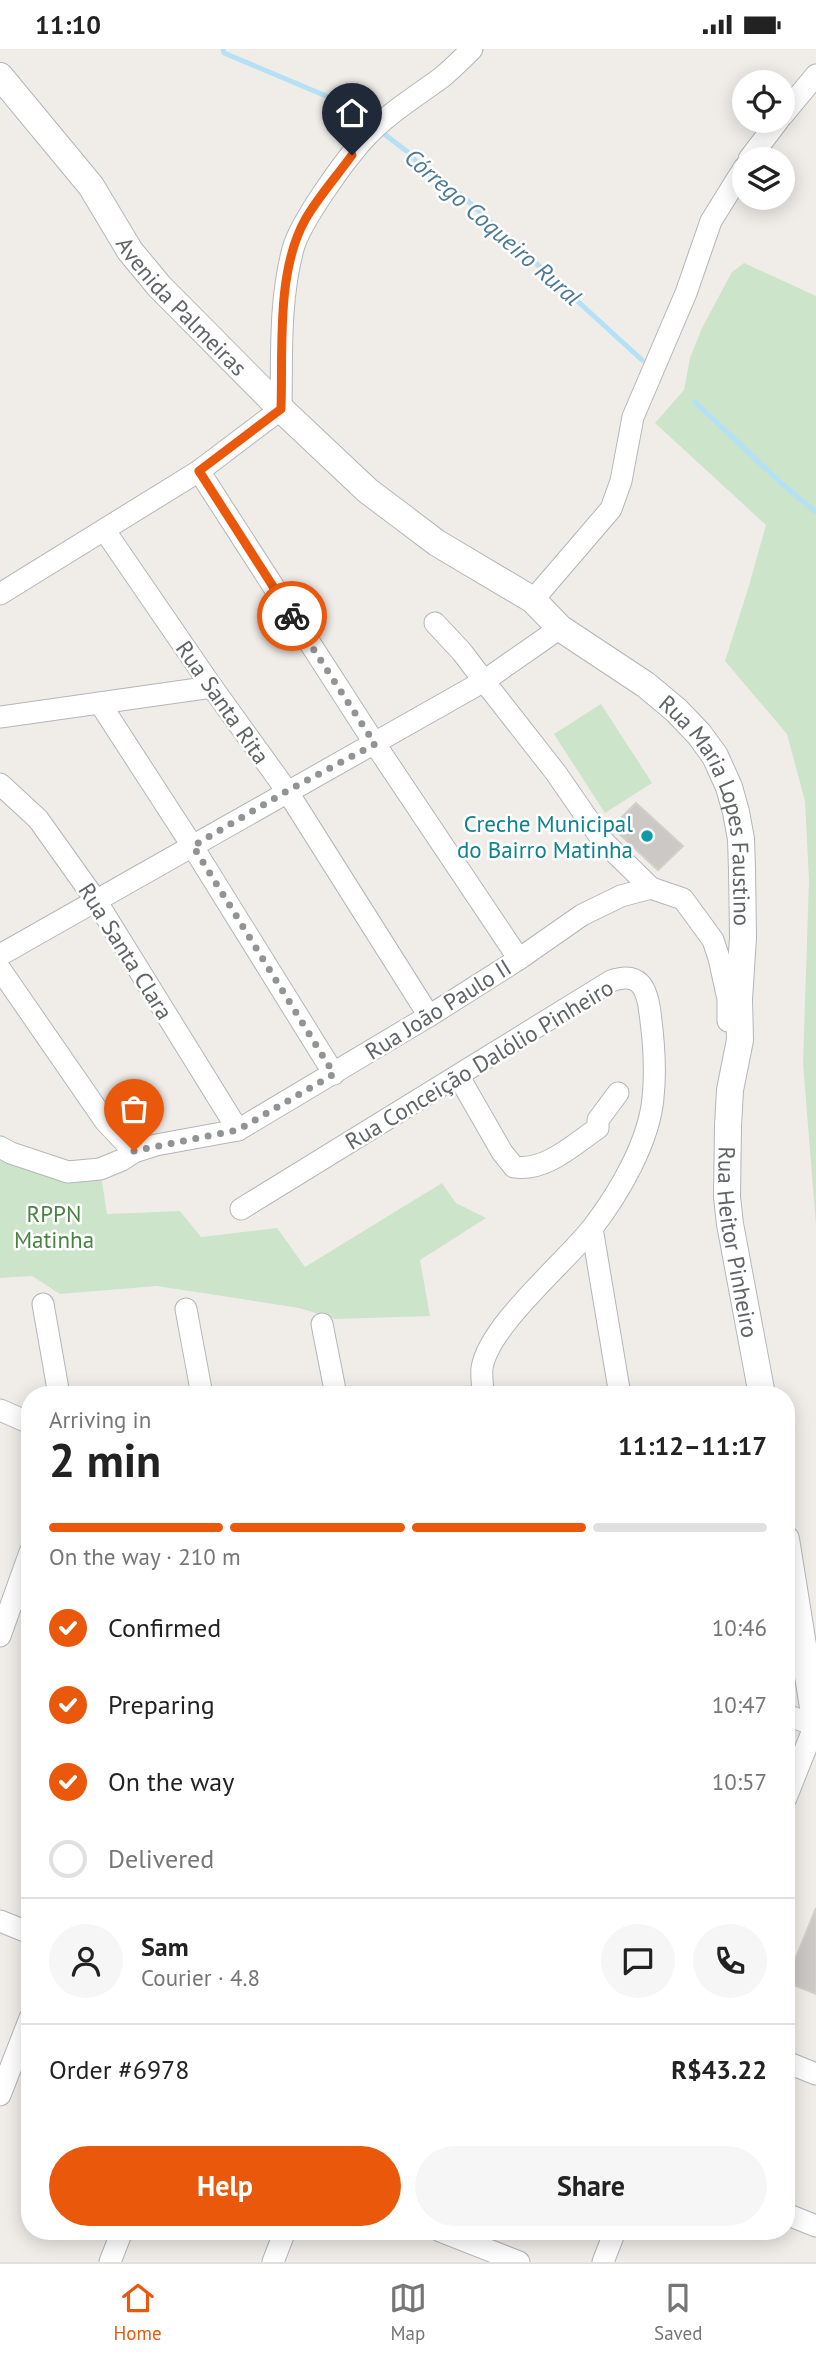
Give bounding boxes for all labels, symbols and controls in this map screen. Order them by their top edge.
text: 11:10 [35,8,101,41]
map controls [732,70,795,210]
button: locate [732,70,795,133]
pin [322,83,382,155]
icon: home [333,94,371,132]
water label: Córrego Coqueiro Rural [398,142,588,313]
button: layers [732,147,795,210]
street label: Avenida Palmeiras [110,231,254,381]
courier [257,581,327,651]
icon: bike [273,597,311,635]
street label: Rua Santa Rita [170,635,276,769]
street label: Rua Maria Lopes Faustino [654,688,757,926]
place label: Creche Municipal do Bairro Matinha [457,809,633,864]
marker: Creche Municipal do Bairro Matinha [639,828,655,844]
street label: Rua Santa Clara [73,877,179,1025]
street label: Rua João Paulo II [360,953,516,1065]
street label: Rua Conceição Dalólio Pinheiro [340,972,618,1156]
pin [104,1079,164,1151]
icon: bag [115,1090,153,1128]
street label: Rua Heitor Pinheiro [712,1146,765,1340]
park label: RPPN Matinha [14,1199,94,1254]
text: Arriving in [49,1405,151,1434]
text: 11:12–11:17 [618,1429,767,1462]
text: 2 min [49,1430,161,1490]
text: On the way · 210 m [49,1542,241,1571]
icon: check [49,1609,87,1647]
text: Confirmed [108,1611,221,1644]
text: 10:46 [712,1613,767,1642]
icon: check [49,1686,87,1724]
text: Preparing [108,1688,215,1721]
text: 10:47 [712,1690,767,1719]
icon: check [49,1763,87,1801]
text: On the way [108,1765,234,1798]
text: 10:57 [712,1767,767,1796]
text: Delivered [108,1842,214,1875]
button: person [49,1924,123,1998]
button: chat [601,1924,675,1998]
button: phone [693,1924,767,1998]
text: Sam [141,1930,189,1963]
text: Courier · 4.8 [141,1963,260,1992]
text: Order #6978 [49,2053,189,2086]
text: R$43.22 [671,2053,767,2086]
button: Help [49,2146,401,2226]
button: Share [415,2146,767,2226]
tab: Home [114,2279,162,2345]
tab: Map [389,2279,427,2345]
tab: Saved [654,2279,702,2345]

